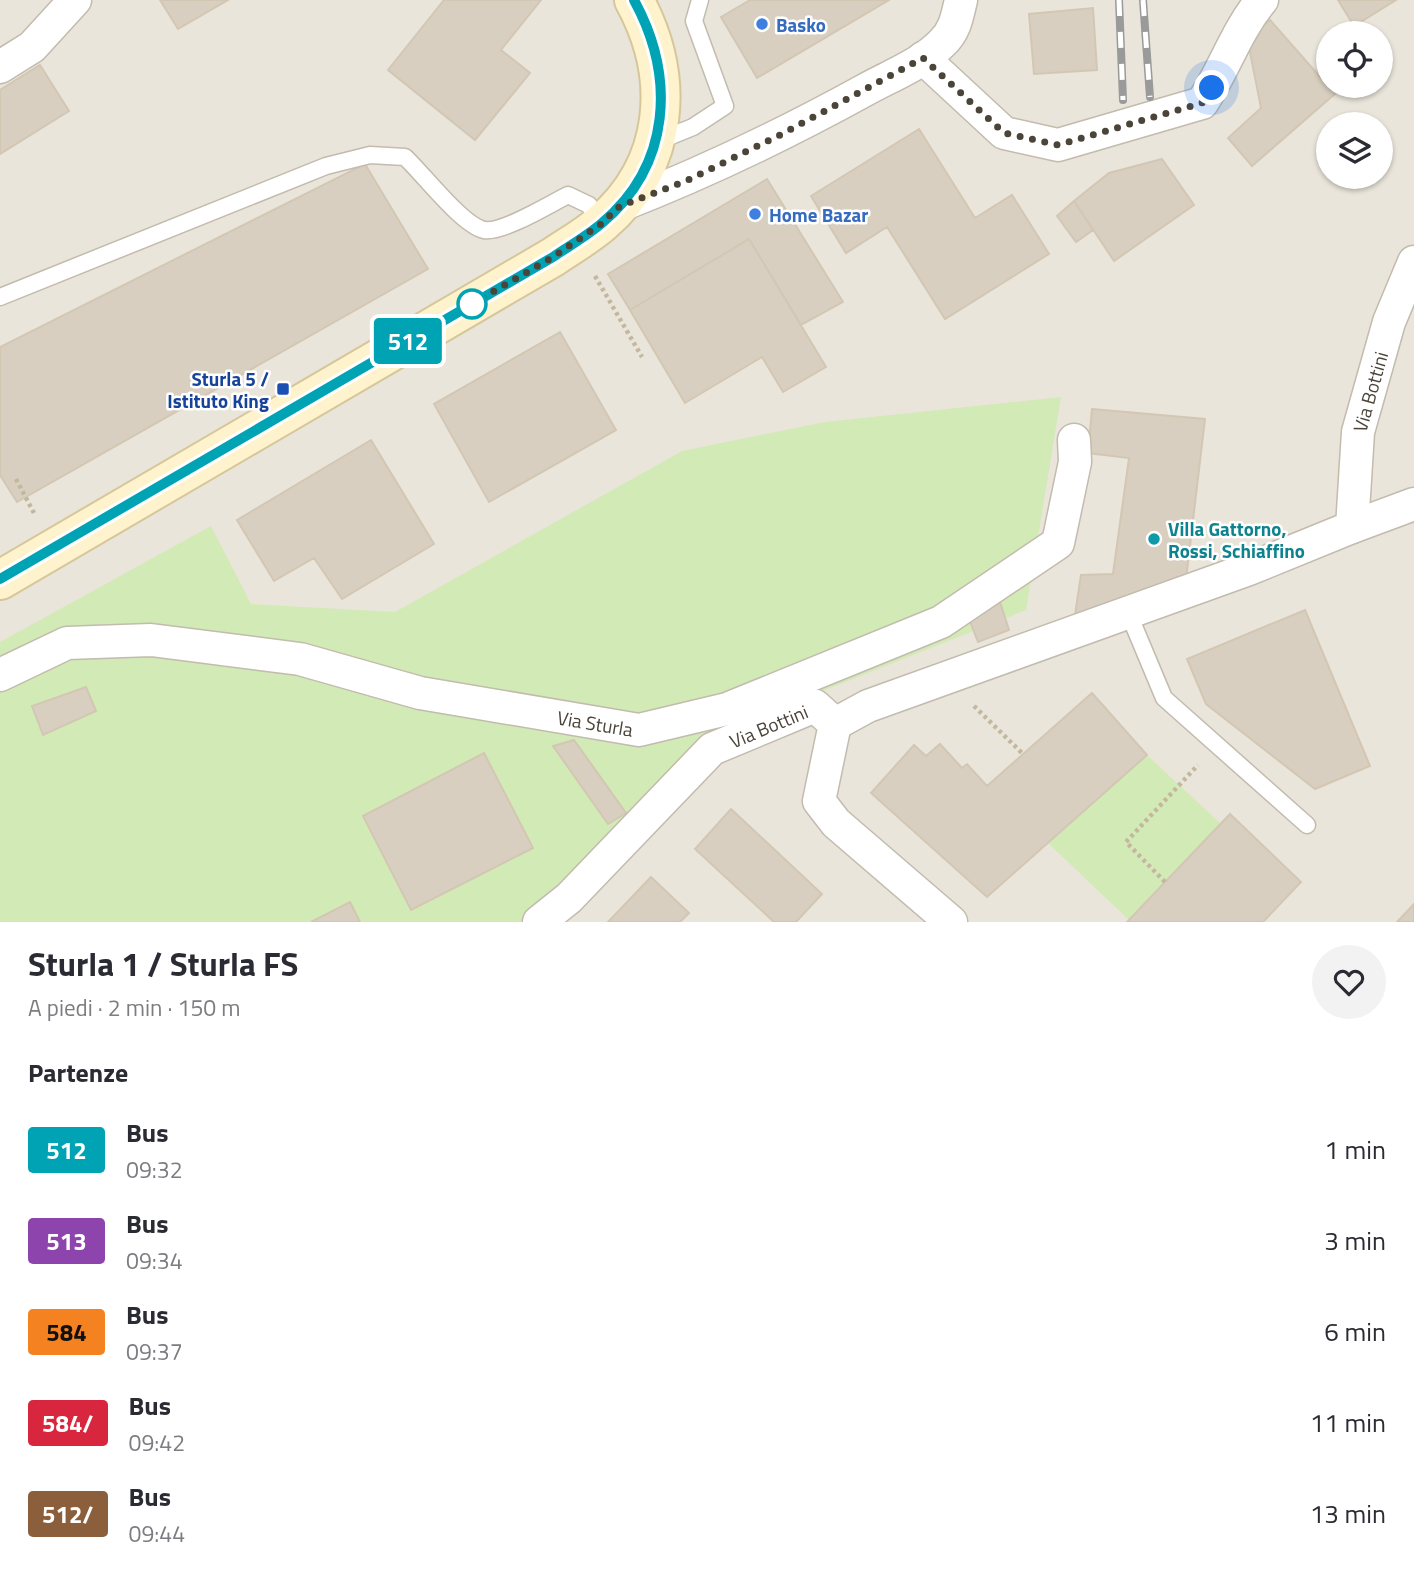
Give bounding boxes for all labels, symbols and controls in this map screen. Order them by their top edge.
place label: Basko [776,10,826,39]
marker: Basko [754,16,770,32]
map controls [1316,21,1393,189]
button: locate [1316,21,1393,98]
your location [1194,70,1229,105]
button: layers [1316,112,1393,189]
place label: Home Bazar [769,200,868,229]
marker: Home Bazar [747,206,763,222]
unlabelled marker [457,289,487,319]
line badge: 512 [368,318,448,364]
text: 512 [388,323,428,359]
street label: Via Bottini [1344,348,1395,435]
place label: Sturla 5 / Istituto King [167,364,269,415]
marker: Sturla 5 / Istituto King [275,381,291,397]
place label: Villa Gattorno, Rossi, Schiaffino [1168,514,1305,565]
marker: Villa Gattorno, Rossi, Schiaffino [1146,531,1162,547]
street label: Via Bottini [725,696,812,755]
street label: Via Sturla [555,702,636,743]
text: Sturla 1 / Sturla FS [28,939,299,989]
button: heart [1312,945,1386,1019]
text: A piedi · 2 min · 150 m [28,990,240,1025]
text: Partenze [28,1053,128,1092]
text: Bus [126,1113,168,1152]
text: 1 min [1324,1130,1386,1169]
text: 512 [46,1132,87,1168]
text: 09:32 [126,1152,183,1187]
text: Bus [126,1204,168,1243]
text: 3 min [1324,1221,1386,1260]
text: 513 [46,1223,87,1259]
text: 09:34 [126,1243,183,1278]
text: Bus [126,1295,168,1334]
text: 6 min [1324,1312,1386,1351]
text: 584 [46,1314,87,1350]
text: 09:37 [126,1334,183,1369]
text: Bus [129,1386,171,1425]
text: 11 min [1310,1403,1386,1442]
text: 584/ [42,1405,94,1441]
text: 09:42 [129,1425,185,1460]
text: Bus [129,1477,171,1516]
text: 13 min [1310,1494,1386,1533]
text: 512/ [42,1496,94,1532]
text: 09:44 [129,1516,185,1551]

